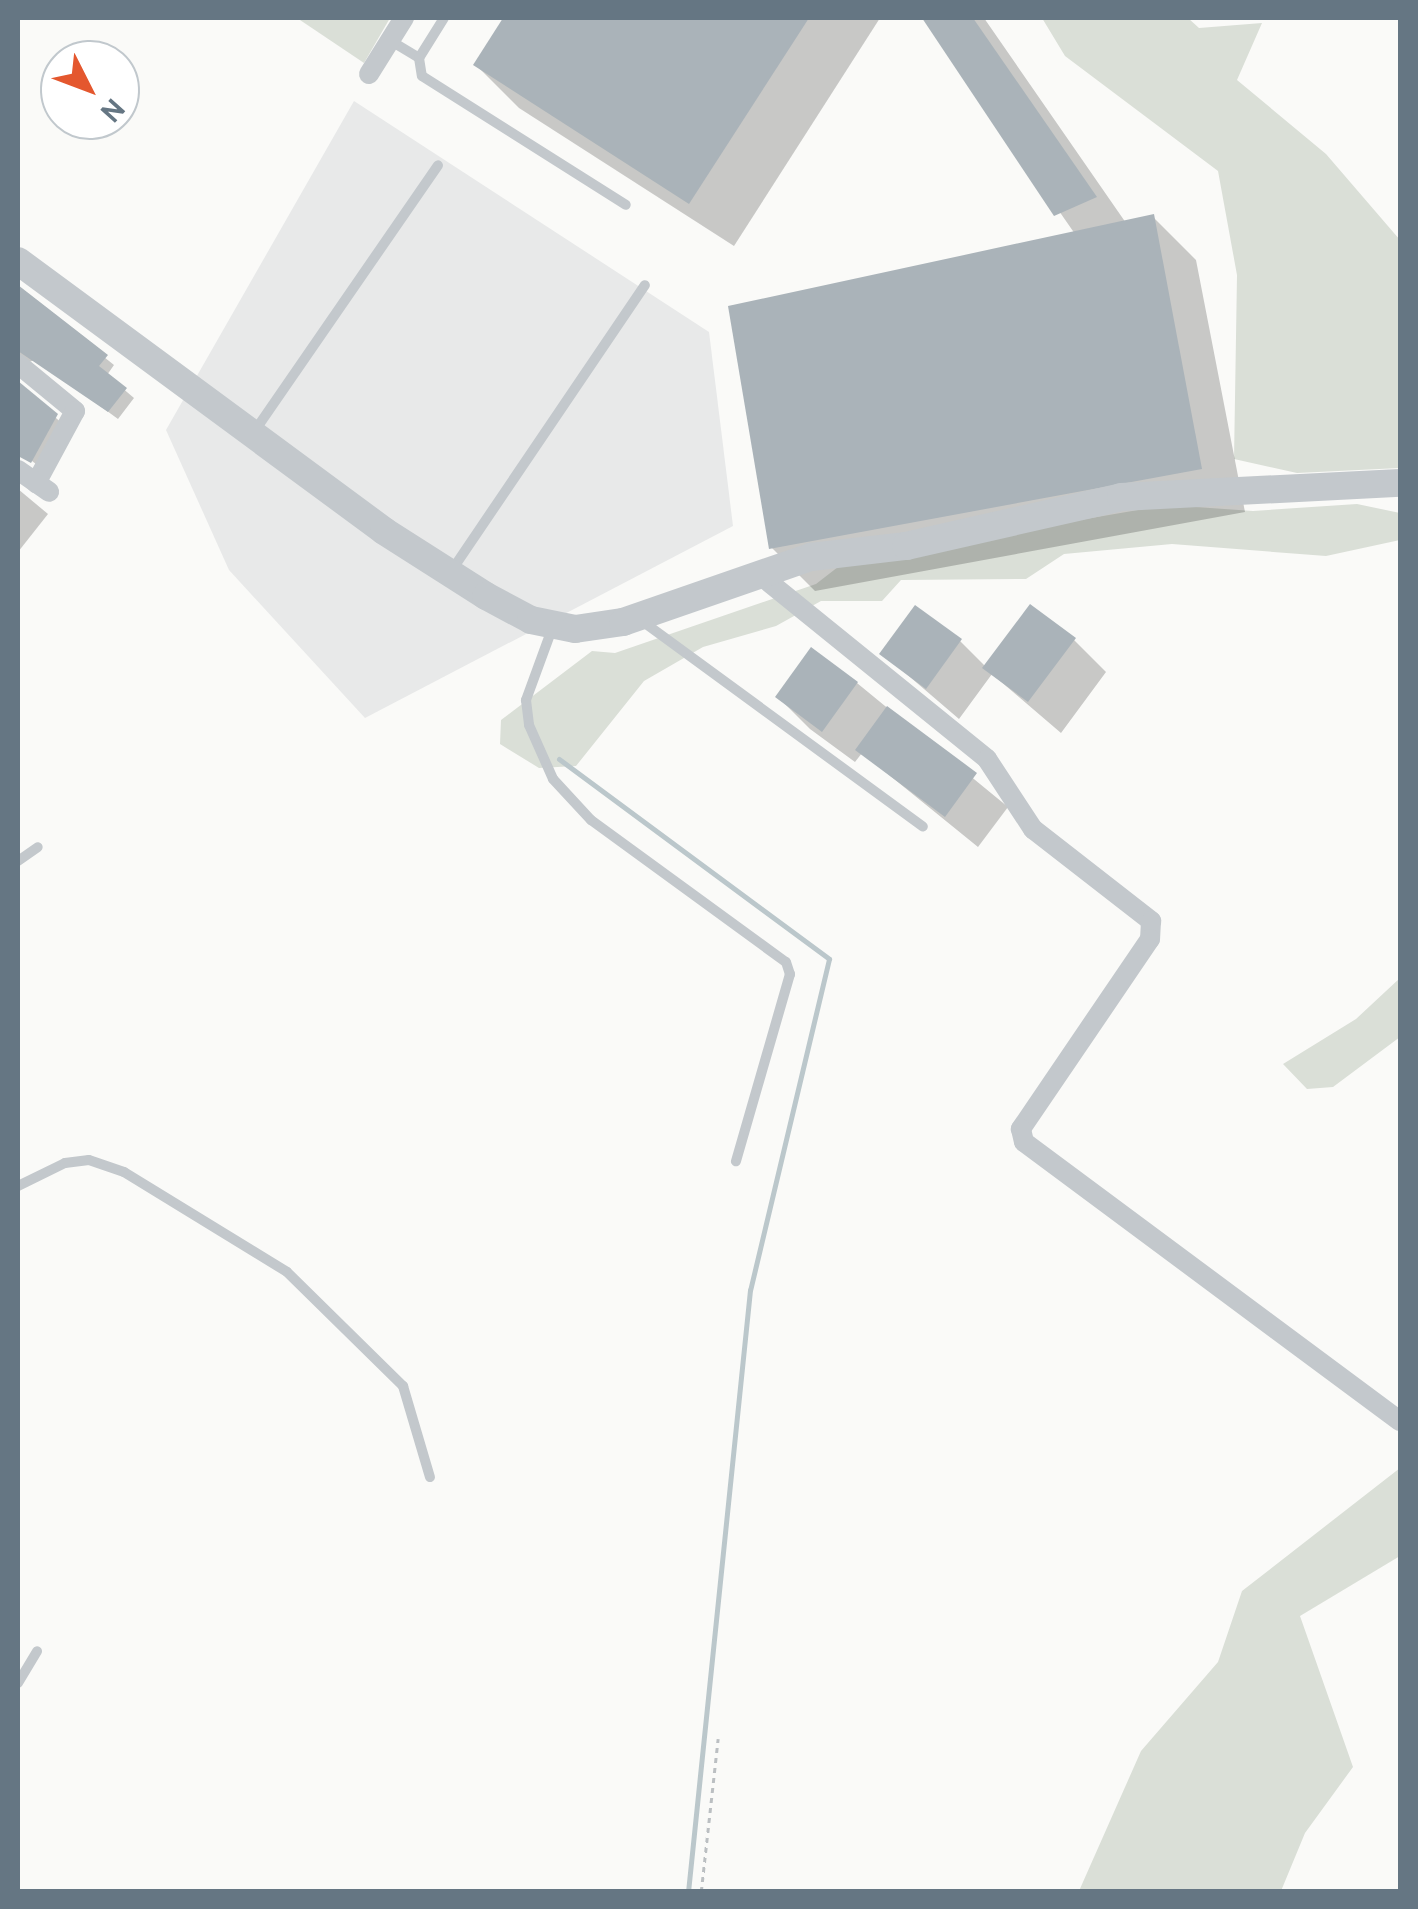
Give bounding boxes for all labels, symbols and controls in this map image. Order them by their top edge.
north arrow [40,40,140,140]
text: N [91,89,131,128]

